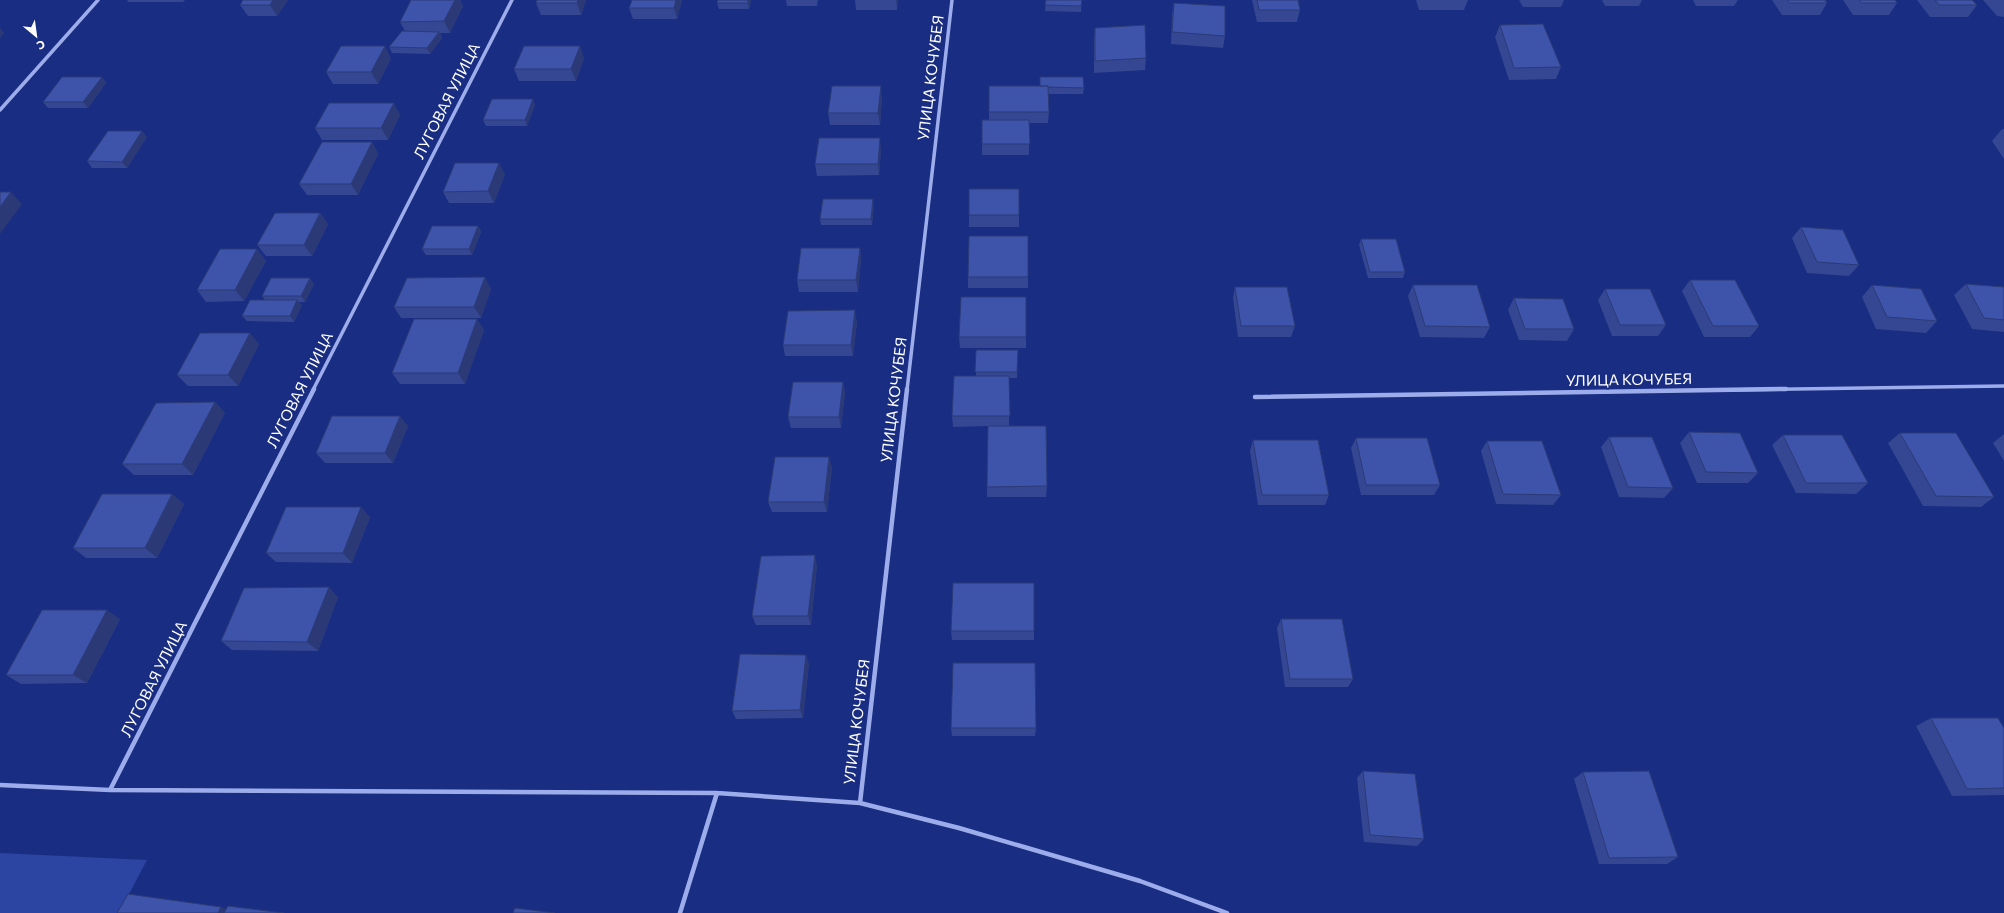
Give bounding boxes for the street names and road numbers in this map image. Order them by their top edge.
street label: УЛИЦА КОЧУБЕЯ [913,14,947,142]
street label: ЛУГОВАЯ УЛИЦА [409,40,483,162]
street label: ЛУГОВАЯ УЛИЦА [262,329,336,451]
street label: УЛИЦА КОЧУБЕЯ [876,336,910,464]
street label: УЛИЦА КОЧУБЕЯ [1566,369,1692,389]
street label: ЛУГОВАЯ УЛИЦА [116,618,190,740]
street label: УЛИЦА КОЧУБЕЯ [839,658,873,786]

